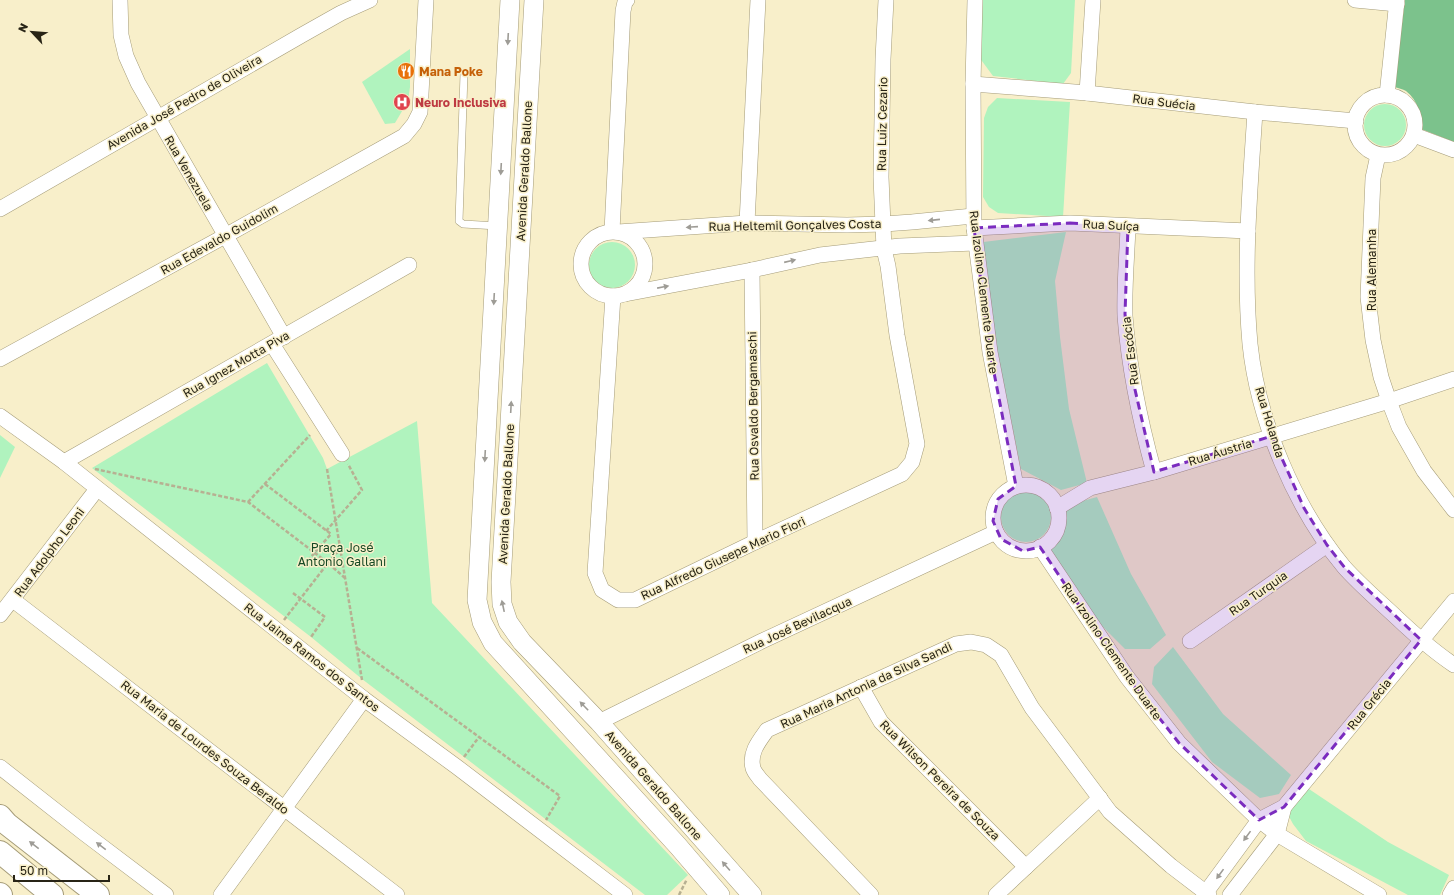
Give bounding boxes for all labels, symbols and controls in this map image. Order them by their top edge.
north arrow [12,12,52,52]
text: N [15,21,30,34]
one-way arrow [504,33,511,45]
street label: Avenida José Pedro de Oliveira [104,51,264,153]
restaurant icon: Mana Poke [396,61,416,81]
place label: Mana Poke [419,64,483,79]
street label: Rua Luiz Cezario [874,77,890,171]
street label: Rua Suécia [1132,91,1196,113]
hospital icon: Neuro Inclusiva [392,92,412,112]
place label: Neuro Inclusiva [415,95,506,110]
street label: Avenida Geraldo Ballone [513,100,535,242]
street label: Rua Venezuela [161,133,217,213]
one-way arrow [497,163,504,175]
street label: Rua Edevaldo Guidolim [158,200,280,278]
street label: Rua Izolino Clemente Duarte [967,210,1001,374]
street label: Rua Heltemil Gonçalves Costa [708,216,882,234]
street label: Rua Suíça [1082,216,1140,234]
one-way arrow [928,217,940,223]
one-way arrow [686,223,698,230]
street label: Rua Alemanha [1364,229,1379,311]
one-way arrow [784,258,796,264]
one-way arrow [657,283,669,289]
one-way arrow [490,293,497,305]
street label: Rua Escócia [1118,316,1142,386]
street label: Rua Ignez Motta Piva [180,327,292,401]
street label: Rua Osvaldo Bergamaschi [744,331,762,481]
street label: Rua Holanda [1252,385,1288,459]
one-way arrow [508,401,515,413]
street label: Avenida Geraldo Ballone [495,423,517,565]
street label: Rua Áustria [1186,435,1254,469]
one-way arrow [482,450,489,462]
street label: Rua Adolpho Leoni [11,504,87,600]
street label: Rua Alfredo Giusepe Mario Fiori [638,513,808,603]
park label: Praça José Antonio Gallani [298,540,386,569]
street label: Rua Turquia [1226,567,1290,619]
street label: Rua Izolino Clemente Duarte [1059,579,1165,723]
street label: Rua José Bevilacqua [740,593,854,657]
street label: Rua Jaime Ramos dos Santos [241,599,383,715]
one-way arrow [500,600,506,612]
street label: Rua Maria Antonia da Silva Sandi [778,639,954,731]
street label: Rua Grécia [1344,675,1394,733]
street label: Rua Maria de Lourdes Souza Beraldo [118,677,292,817]
one-way arrow [579,701,588,711]
street label: Rua Wilson Pereira de Souza [877,717,1003,843]
street label: Avenida Geraldo Ballone [602,727,706,843]
one-way arrow [1243,831,1251,841]
one-way arrow [29,841,40,849]
one-way arrow [96,842,106,850]
scale bar [14,857,109,883]
one-way arrow [721,861,731,871]
text: 50 m [20,863,48,878]
one-way arrow [1216,868,1224,879]

